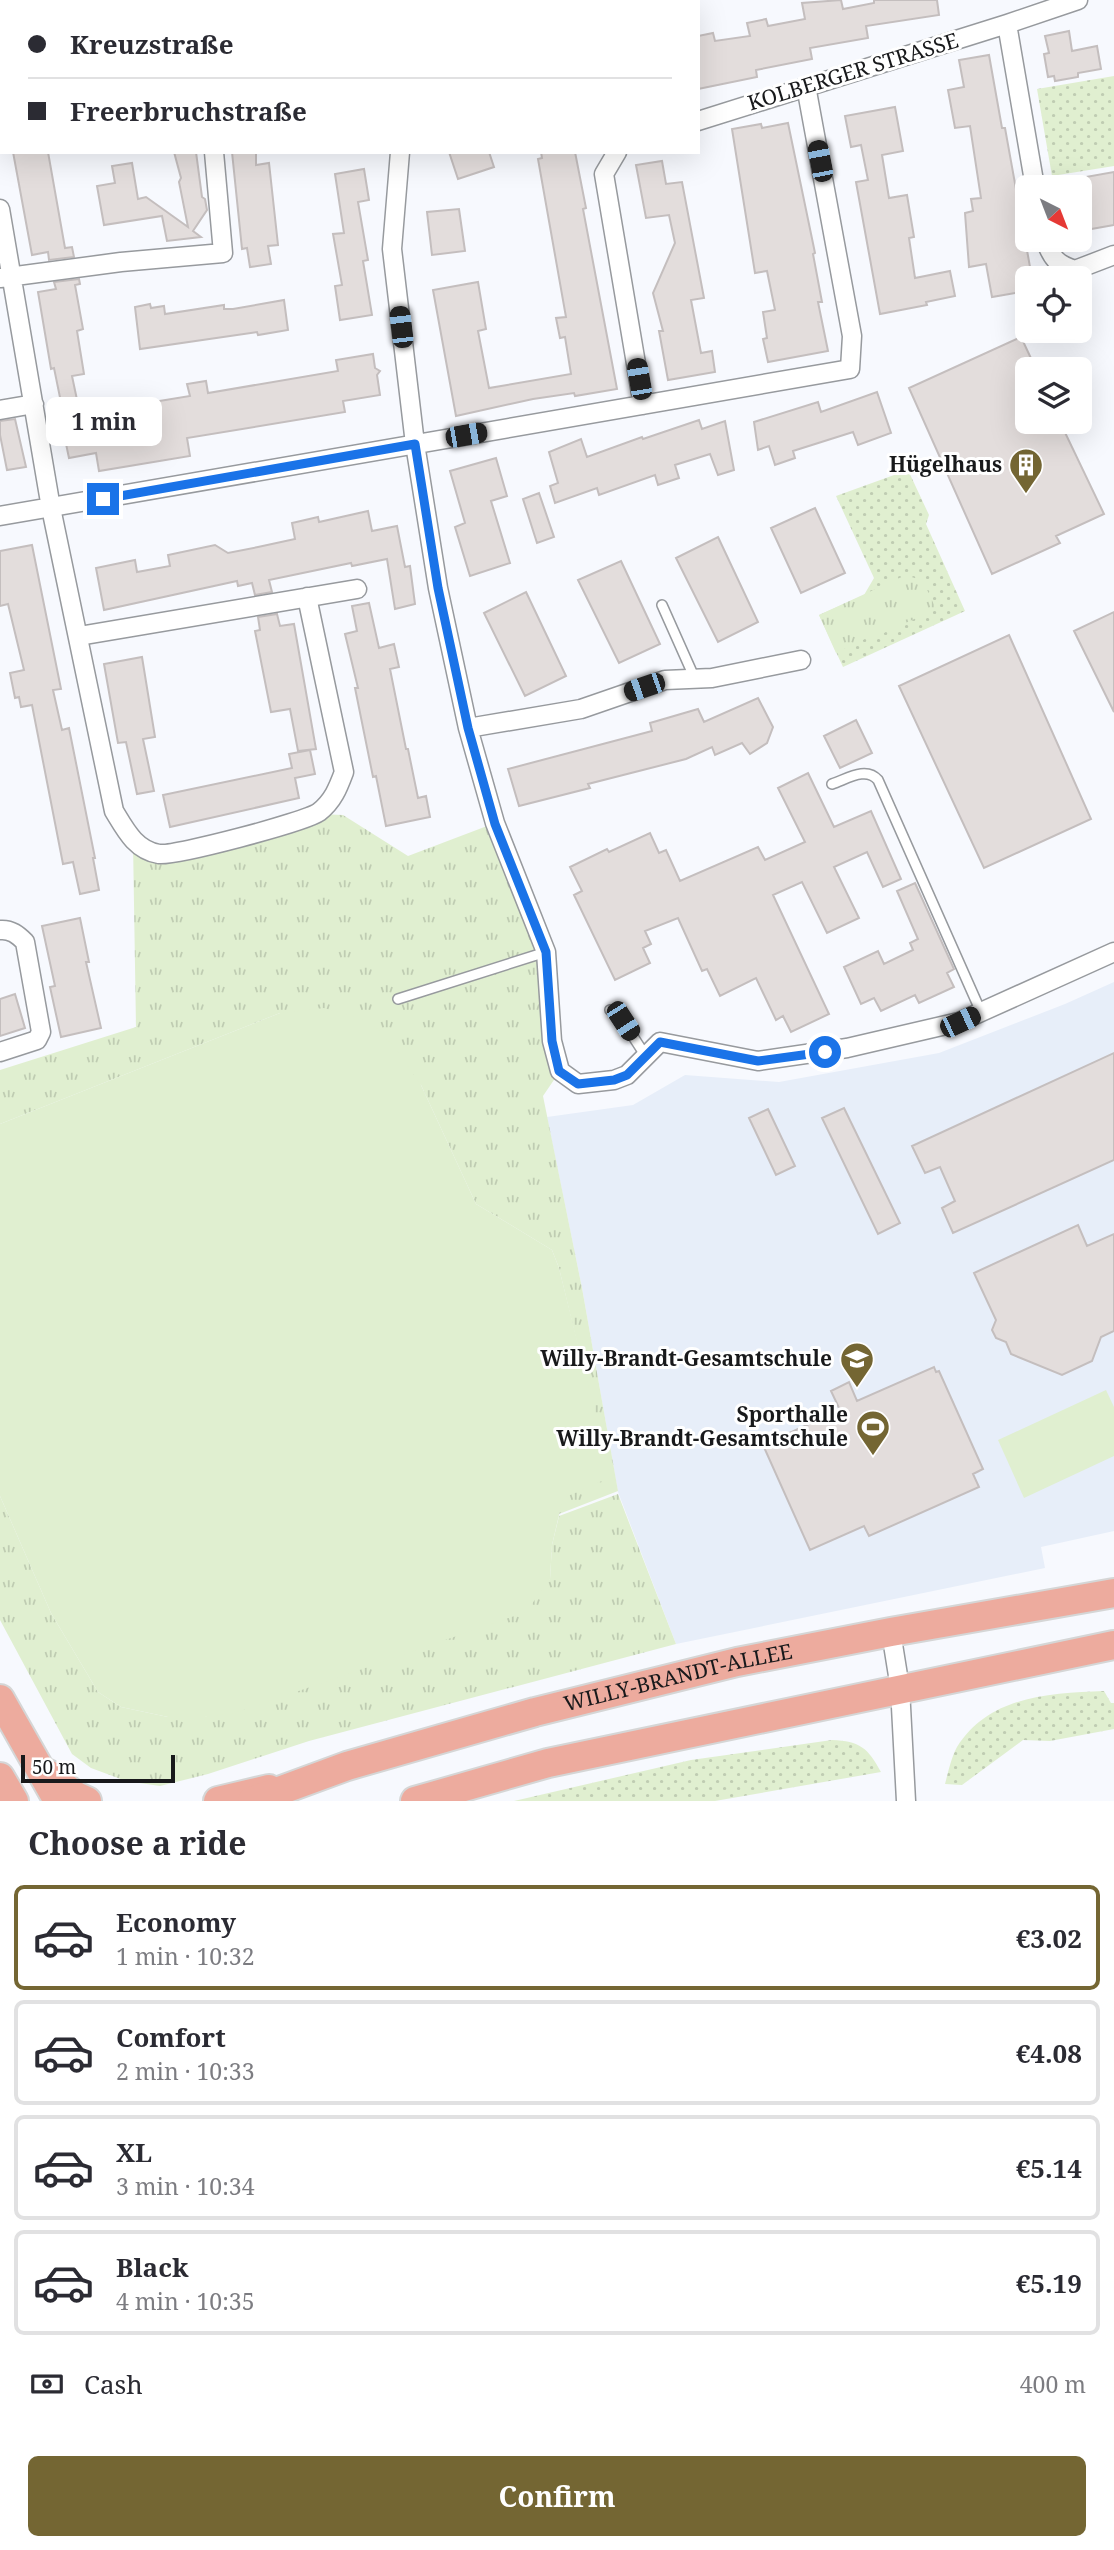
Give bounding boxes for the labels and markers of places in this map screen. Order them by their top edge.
building icon: Hügelhaus [1007,446,1045,495]
place label: Hügelhaus [889,450,1002,478]
school or university icon: Willy-Brandt-Gesamtschule [838,1340,876,1389]
place label: Willy-Brandt-Gesamtschule [540,1344,832,1372]
place label: Sporthalle Willy-Brandt-Gesamtschule [556,1400,848,1452]
sports icon: Sporthalle Willy-Brandt-Gesamtschule [854,1408,892,1457]

